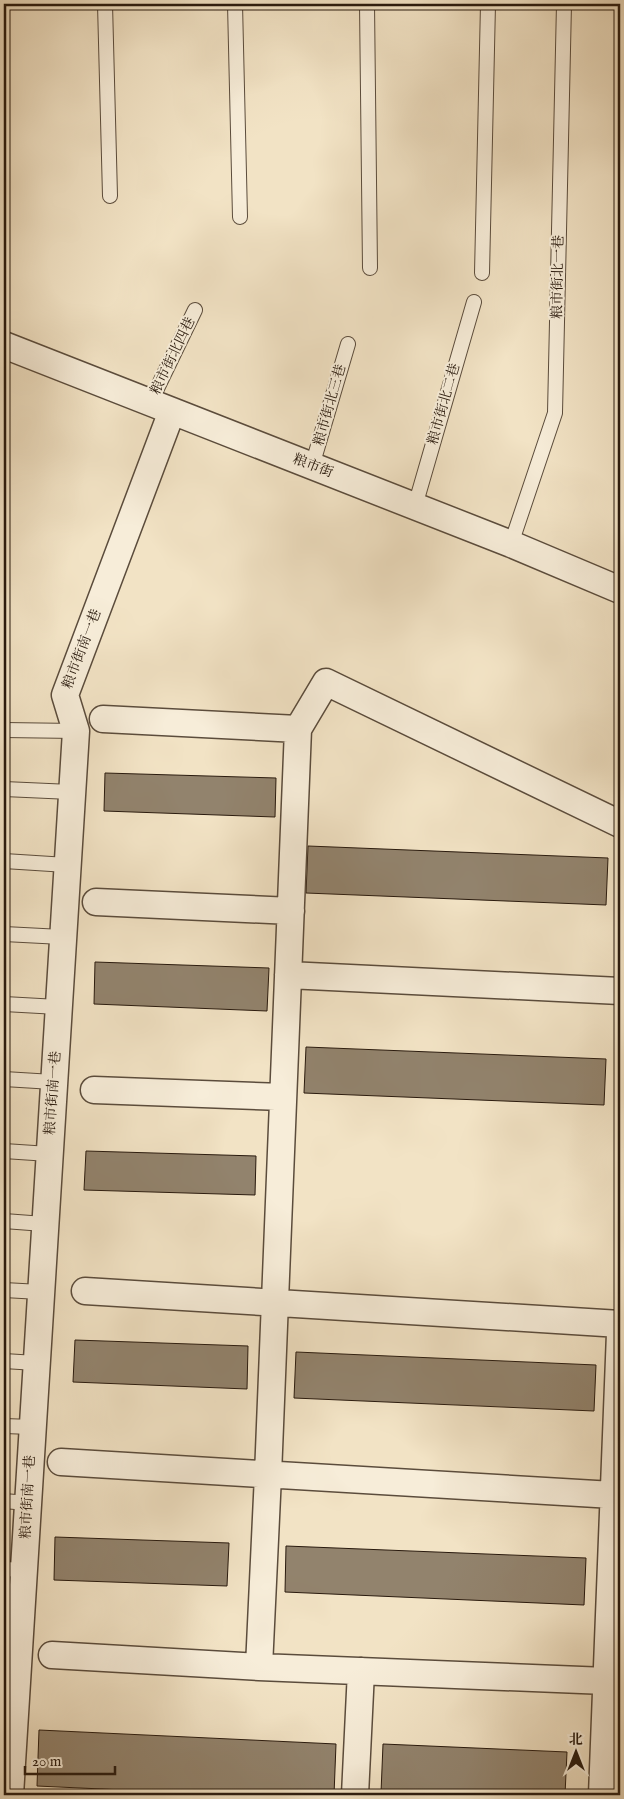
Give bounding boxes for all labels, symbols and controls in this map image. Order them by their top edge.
street label: 粮市街北一巷 [548,235,568,319]
street label: 粮市街北四巷 [146,314,200,398]
street label: 粮市街北二巷 [424,361,464,447]
street label: 粮市街北三巷 [310,362,350,448]
street label: 粮市街 [290,450,336,482]
street label: 粮市街南一巷 [59,607,105,691]
street label: 粮市街南一巷 [41,1050,65,1136]
street label: 粮市街南一巷 [17,1455,39,1539]
north arrow [552,1726,602,1776]
text: 北 [569,1731,583,1749]
scale bar [25,1744,115,1776]
text: 20 m [32,1752,62,1771]

